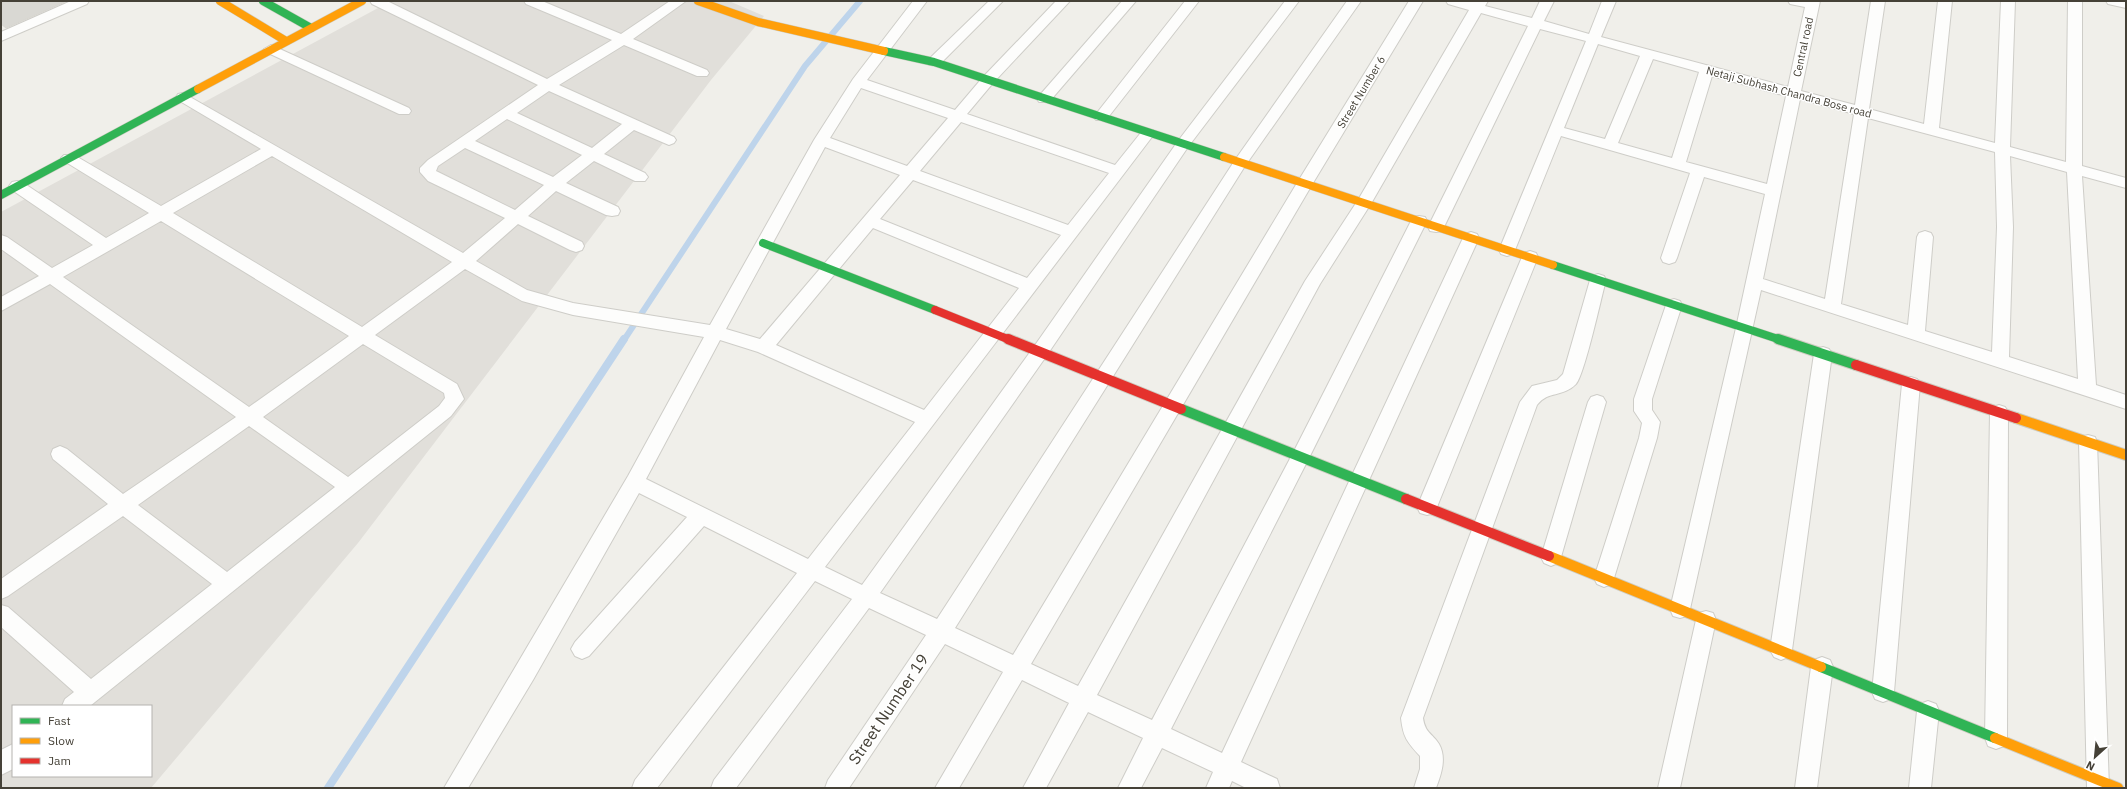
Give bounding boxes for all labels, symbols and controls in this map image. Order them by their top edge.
street label: Central road [1790,16,1816,78]
street label: Street Number 6 [1334,53,1388,131]
street label: Netaji Subhash Chandra Bose road [1705,63,1873,121]
street label: Street Number 19 [844,650,932,768]
legend [12,705,152,777]
text: Fast [48,713,71,728]
text: Slow [48,733,74,748]
north arrow [2075,737,2115,777]
text: Jam [48,753,71,768]
text: N [2084,758,2097,774]

